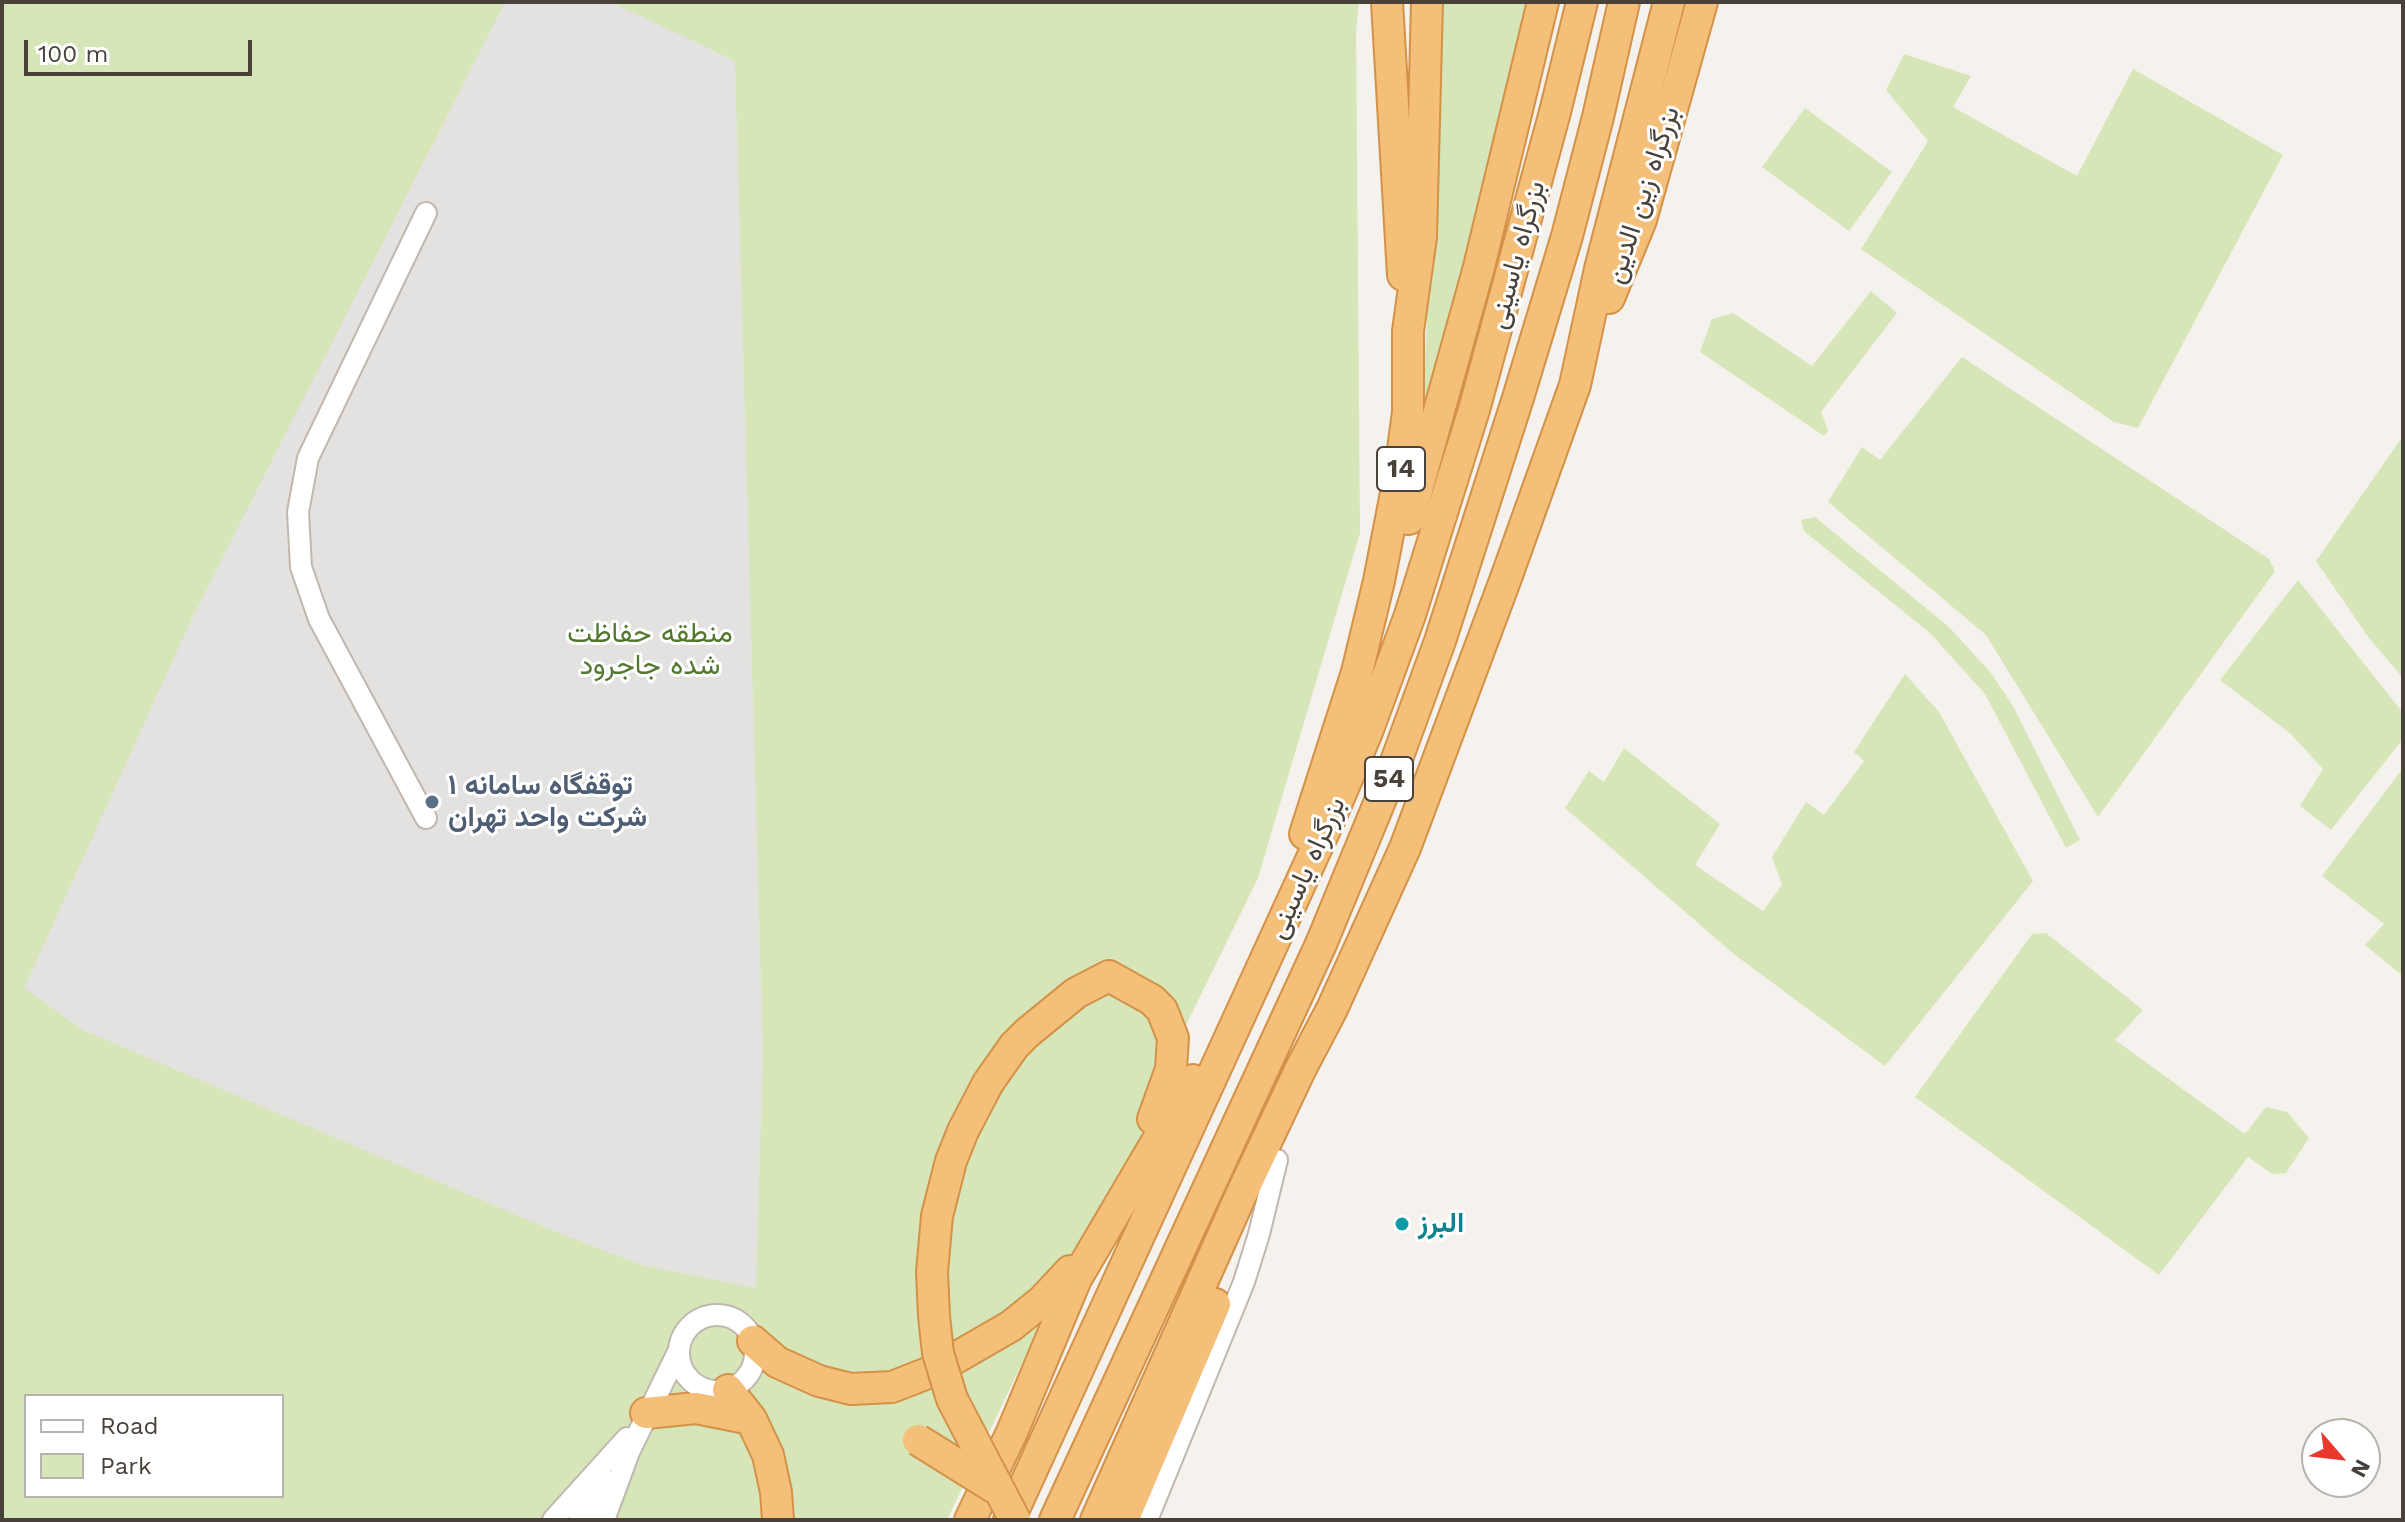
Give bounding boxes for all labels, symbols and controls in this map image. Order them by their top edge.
scale bar [28,24,256,74]
text: 100 m [38,40,108,68]
street label: بزرگراه زین الدین [1599,102,1687,288]
street label: بزرگراه یاسینی [1481,177,1553,333]
road number: 14 [1377,447,1425,491]
park label: منطقه حفاظت شده جاجرود [567,617,733,683]
road number: 54 [1365,757,1413,801]
place label: توقفگاه سامانه ۱ شرکت واحد تهران [448,769,647,835]
street label: بزرگراه یاسینی [1261,792,1353,944]
marker: توقفگاه سامانه ۱ شرکت واحد تهران [423,793,441,811]
place label: البرز [1418,1207,1464,1241]
marker: البرز [1393,1215,1411,1233]
legend [24,1394,284,1498]
text: Road [100,1412,159,1440]
north arrow [2301,1418,2381,1498]
text: Park [100,1452,152,1480]
text: N [2346,1455,2376,1482]

